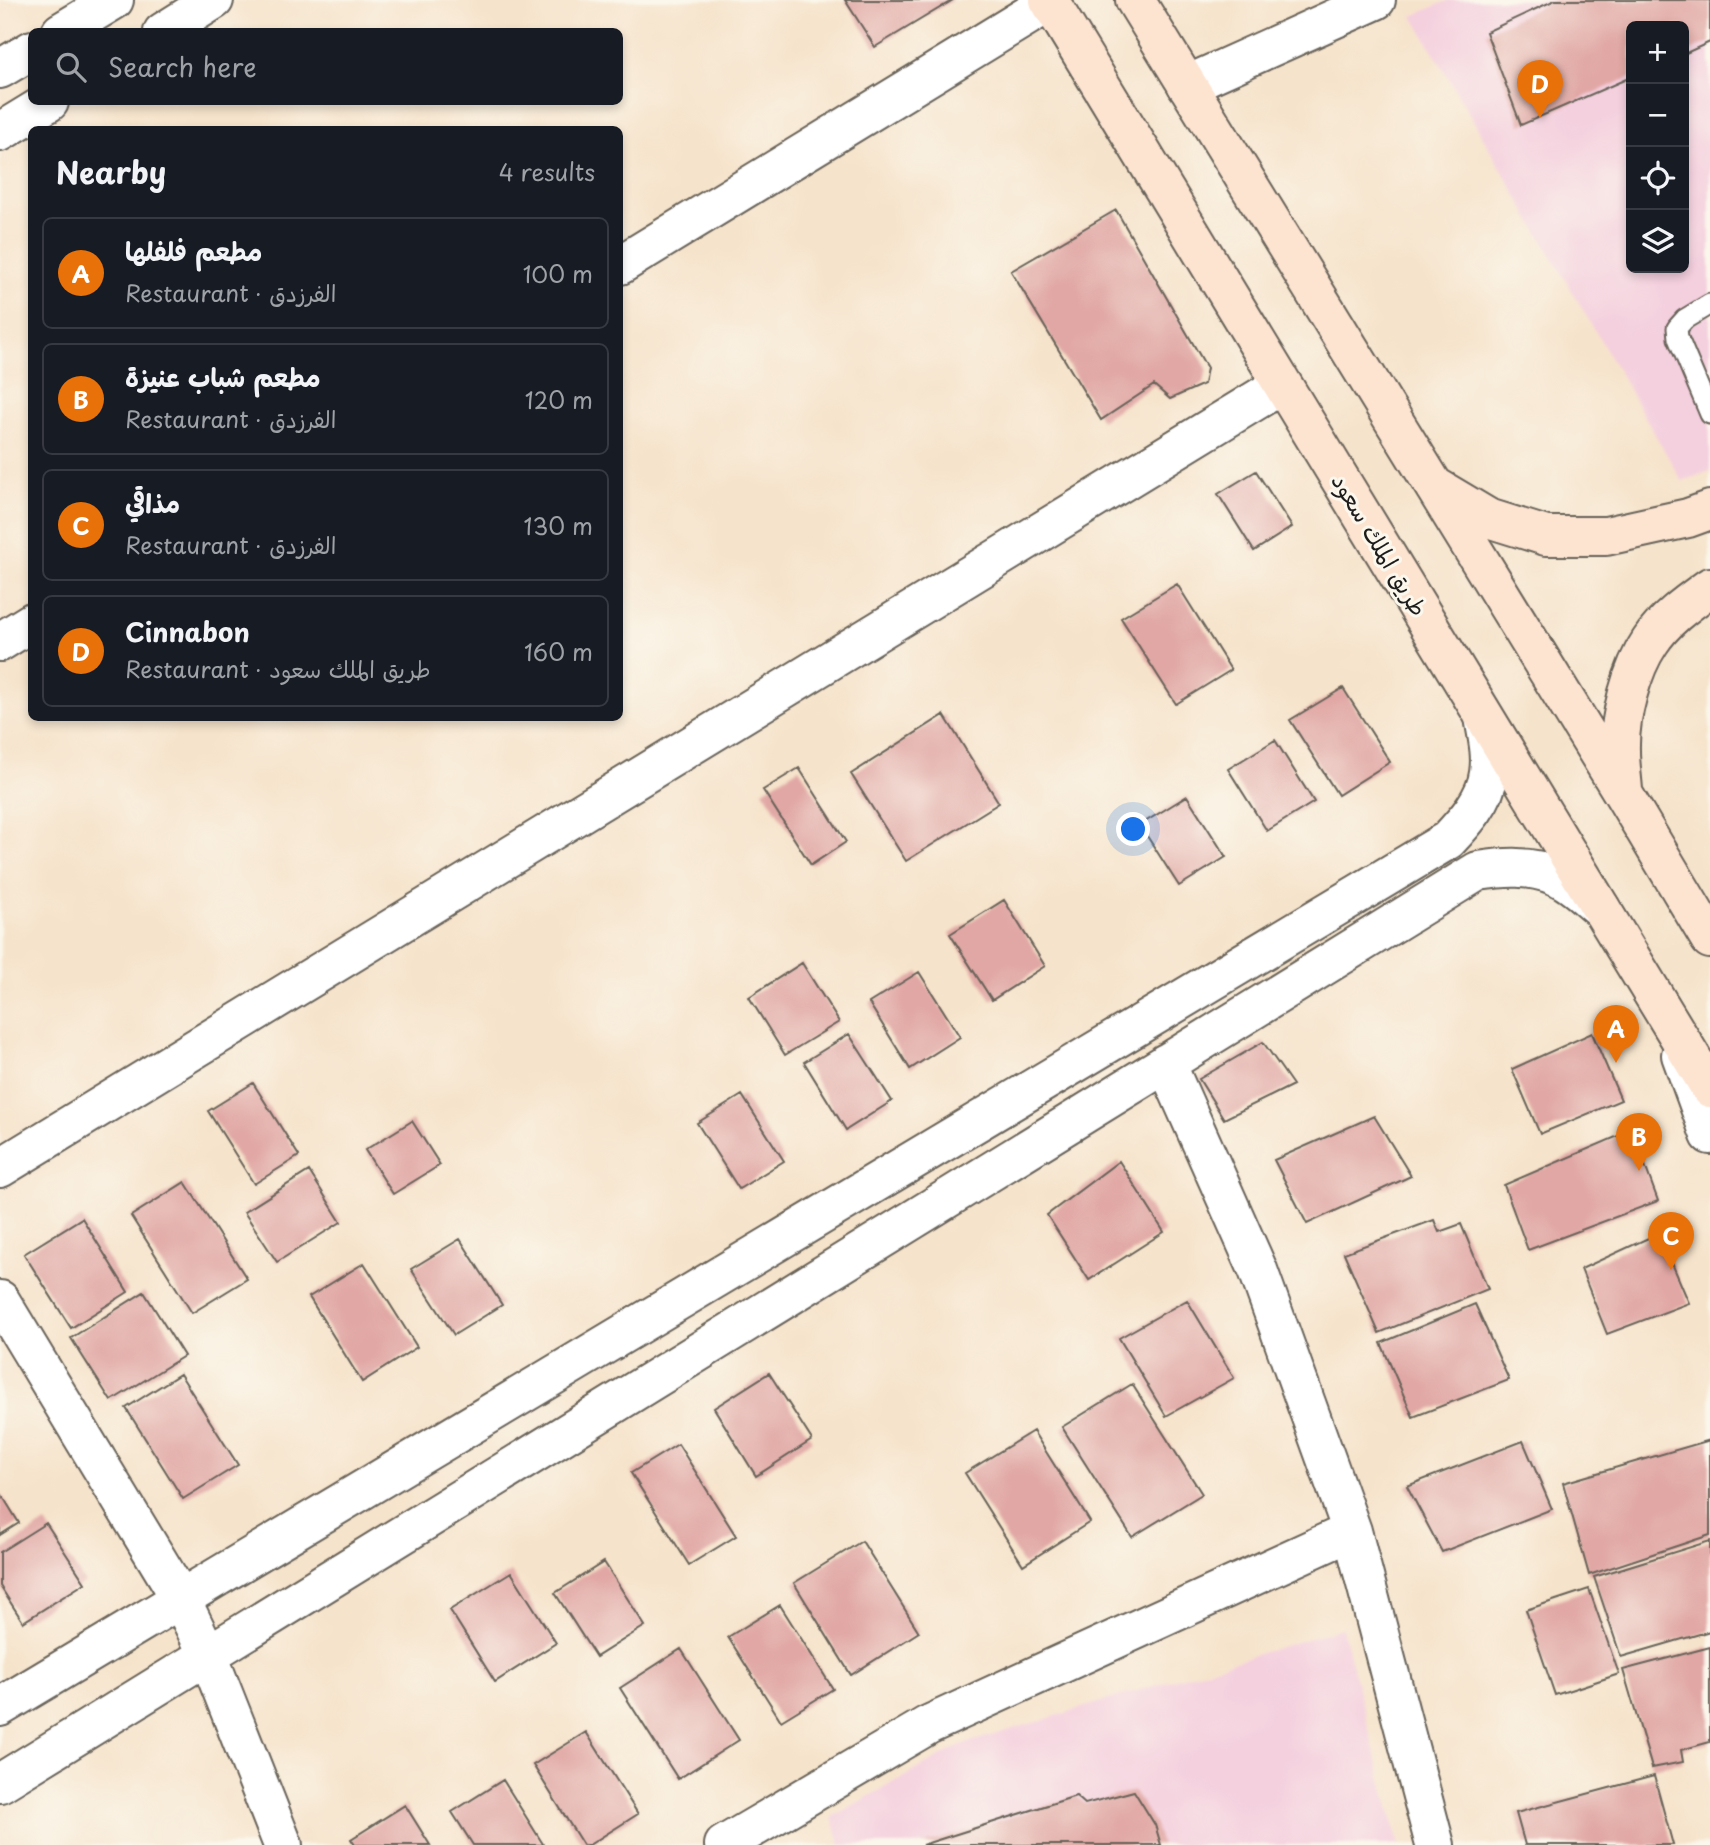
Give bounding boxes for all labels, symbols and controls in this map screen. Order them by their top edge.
map controls [1626,21,1689,273]
button: + [1626,21,1689,84]
search box [28,28,623,105]
text: Search here [108,47,257,86]
icon: search [52,48,90,86]
pin: D [1517,60,1563,118]
button: − [1626,84,1689,147]
button: locate [1626,147,1689,210]
text: Nearby [56,149,166,194]
text: 4 results [499,154,595,189]
button: layers [1626,210,1689,273]
text: مطعم فلفلها [125,231,262,270]
text: A [72,256,90,291]
text: 100 m [523,256,593,291]
text: Restaurant · الفرزدق [125,275,336,310]
text: مطعم شباب عنيزة [125,357,321,396]
text: B [73,382,89,417]
text: 120 m [525,382,593,417]
text: Restaurant · الفرزدق [125,401,336,436]
street label: طريق الملك سعود [1324,466,1437,622]
text: مذاقي [125,483,180,522]
text: C [72,508,90,543]
text: 130 m [523,508,593,543]
text: Restaurant · الفرزدق [125,527,336,562]
text: Cinnabon [125,612,250,651]
text: D [72,634,90,669]
text: 160 m [524,634,593,669]
text: Restaurant · طريق الملك سعود [125,651,431,686]
your location [1116,812,1150,846]
pin: A [1593,1005,1639,1063]
pin: B [1616,1113,1662,1171]
pin: C [1648,1212,1694,1270]

